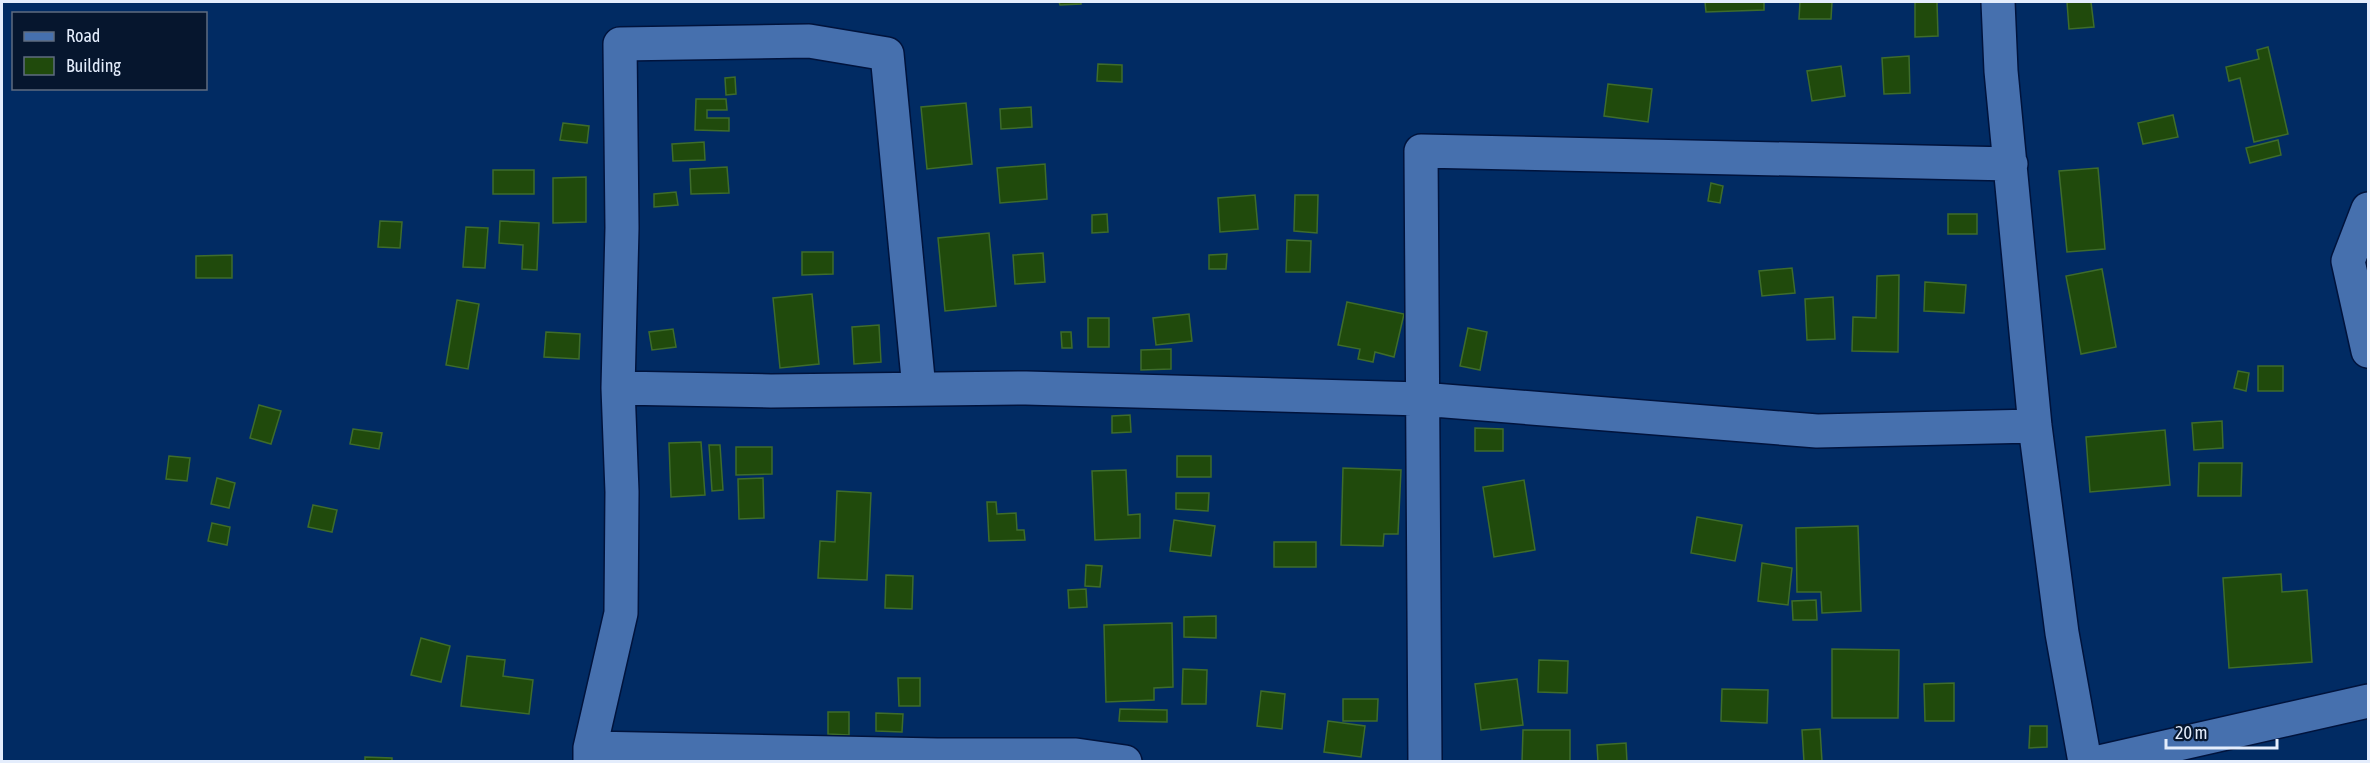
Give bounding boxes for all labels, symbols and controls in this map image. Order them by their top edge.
legend [12,12,207,90]
text: Road [66,25,100,46]
text: Building [66,55,121,76]
scale bar [2166,712,2277,750]
text: 20 m [2175,722,2207,743]

